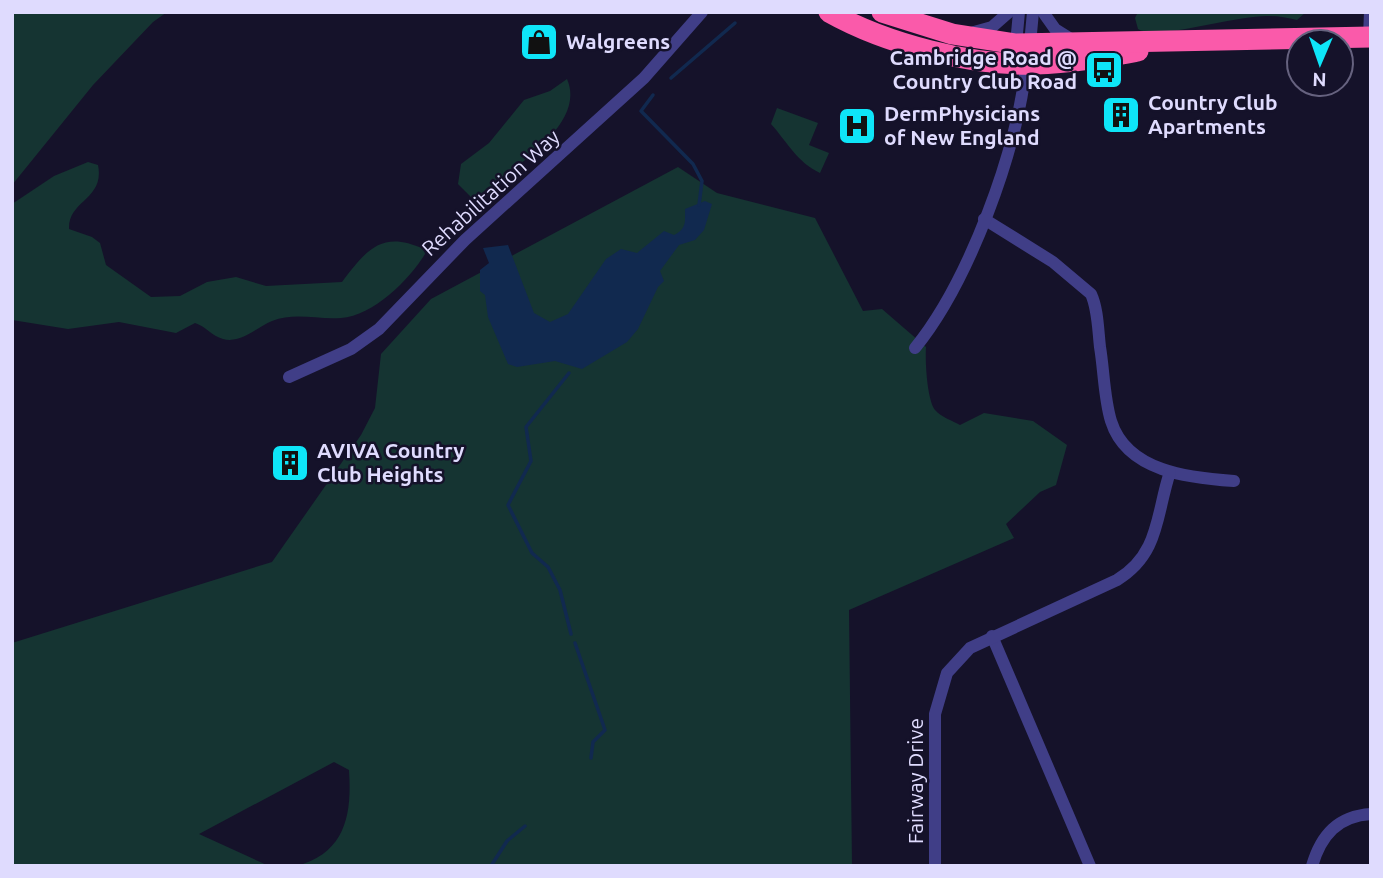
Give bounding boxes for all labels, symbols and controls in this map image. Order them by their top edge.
shop icon: Walgreens [518,21,560,63]
north arrow [1285,28,1355,98]
place label: Walgreens [566,29,670,53]
place label: Cambridge Road @ Country Club Road [890,45,1077,93]
bus stop icon: Cambridge Road @ Country Club Road [1083,49,1125,91]
text: N [1312,69,1327,91]
place label: Country Club Apartments [1148,90,1278,138]
building icon: Country Club Apartments [1100,94,1142,136]
place label: DermPhysicians of New England [884,101,1040,149]
hospital icon: DermPhysicians of New England [836,105,878,147]
street label: Rehabilitation Way [417,124,564,260]
place label: AVIVA Country Club Heights [317,438,465,486]
building icon: AVIVA Country Club Heights [269,442,311,484]
street label: Fairway Drive [903,718,927,844]

